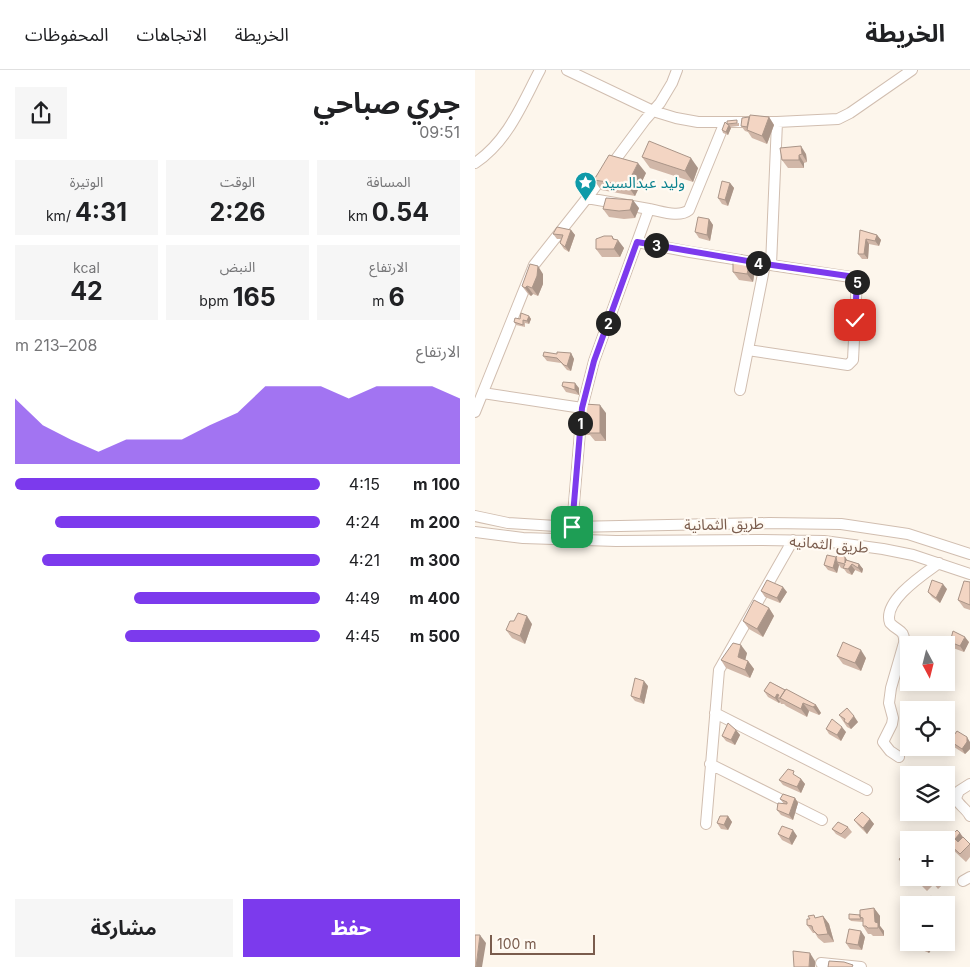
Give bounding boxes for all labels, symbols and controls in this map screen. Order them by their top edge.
text: الخريطة [865,19,945,48]
text: المحفوظات [25,24,109,45]
text: الاتجاهات [137,24,207,45]
text: الخريطة [235,24,289,45]
text: جري صباحي [313,86,460,120]
button: share [15,87,67,139]
text: 09:51 [419,122,460,142]
place icon: وليد عبدالسيد [574,170,598,201]
text: الوتيرة [70,173,103,190]
text: الوقت [220,173,255,190]
text: المسافة [366,173,411,190]
place label: وليد عبدالسيد [602,173,685,192]
text: 4:31 [75,197,127,227]
text: 2:26 [209,197,266,227]
text: 0.54 [372,197,429,227]
text: /km [46,207,75,224]
text: km [348,207,372,224]
pin: 3 [643,232,669,258]
text: 3 [652,237,661,254]
pin: 4 [745,250,771,276]
text: 4 [754,255,763,272]
text: النبض [220,258,255,275]
text: الارتفاع [369,258,408,275]
text: kcal [73,259,100,276]
pin: 5 [845,270,869,294]
text: 5 [853,274,862,291]
text: 42 [70,276,103,306]
text: 165 [233,282,276,312]
text: 6 [388,282,405,312]
text: bpm [199,292,233,309]
text: m [372,292,388,309]
pin [834,299,876,341]
icon: check [841,306,869,334]
pin: 2 [595,310,621,336]
text: 2 [604,315,613,332]
text: 208–213 m [15,335,97,355]
text: الارتفاع [416,341,460,361]
pin: 1 [567,410,593,436]
text: 1 [577,415,584,432]
text: 4:15 [349,474,380,494]
text: 100 m [413,474,460,494]
pin [551,506,593,548]
text: 4:24 [345,512,380,532]
text: 200 m [410,512,460,532]
icon: arrive [558,513,586,541]
street label: طريق الثمانية [684,514,764,535]
street label: طريق الثمانيه [788,531,869,558]
text: 4:21 [349,550,380,570]
text: 300 m [410,550,460,570]
text: 4:49 [345,588,380,608]
text: 400 m [409,588,460,608]
text: 4:45 [345,626,380,646]
text: 500 m [410,626,460,646]
north arrow [900,636,955,691]
map controls [900,636,955,951]
button: locate [900,701,955,756]
button: layers [900,766,955,821]
button: + [900,831,955,886]
button: − [900,896,955,951]
button: مشاركة [15,899,233,957]
button: حفظ [243,899,460,957]
scale bar [490,932,595,955]
text: 100 m [497,935,537,952]

